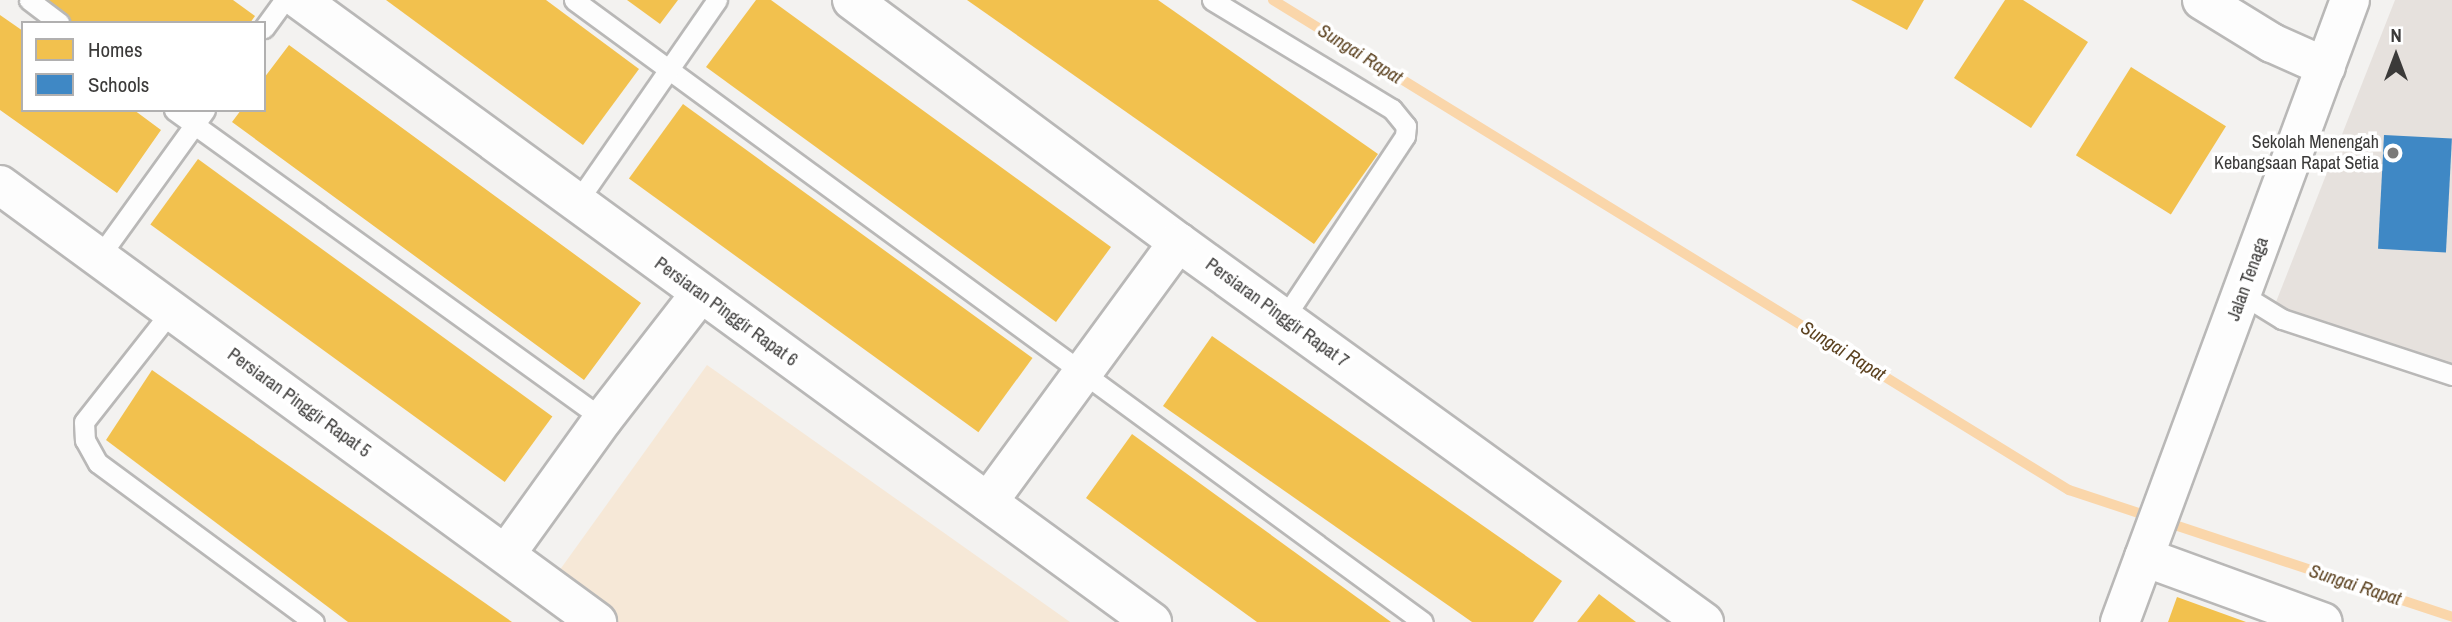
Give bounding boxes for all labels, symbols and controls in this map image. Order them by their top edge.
water label: Sungai Rapat [1314,19,1406,89]
legend [21,21,266,112]
north arrow [2361,21,2431,91]
text: N [2390,22,2402,48]
text: Homes [88,35,143,64]
text: Schools [88,70,149,99]
place label: Sekolah Menengah Kebangsaan Rapat Setia [2214,132,2379,174]
marker: Sekolah Menengah Kebangsaan Rapat Setia [2385,145,2401,161]
street label: Jalan Tenaga [2223,234,2273,324]
street label: Persiaran Pinggir Rapat 6 [650,253,802,371]
street label: Persiaran Pinggir Rapat 7 [1201,254,1353,372]
water label: Sungai Rapat [1797,316,1889,386]
street label: Persiaran Pinggir Rapat 5 [223,344,375,462]
water label: Sungai Rapat [2306,559,2404,611]

